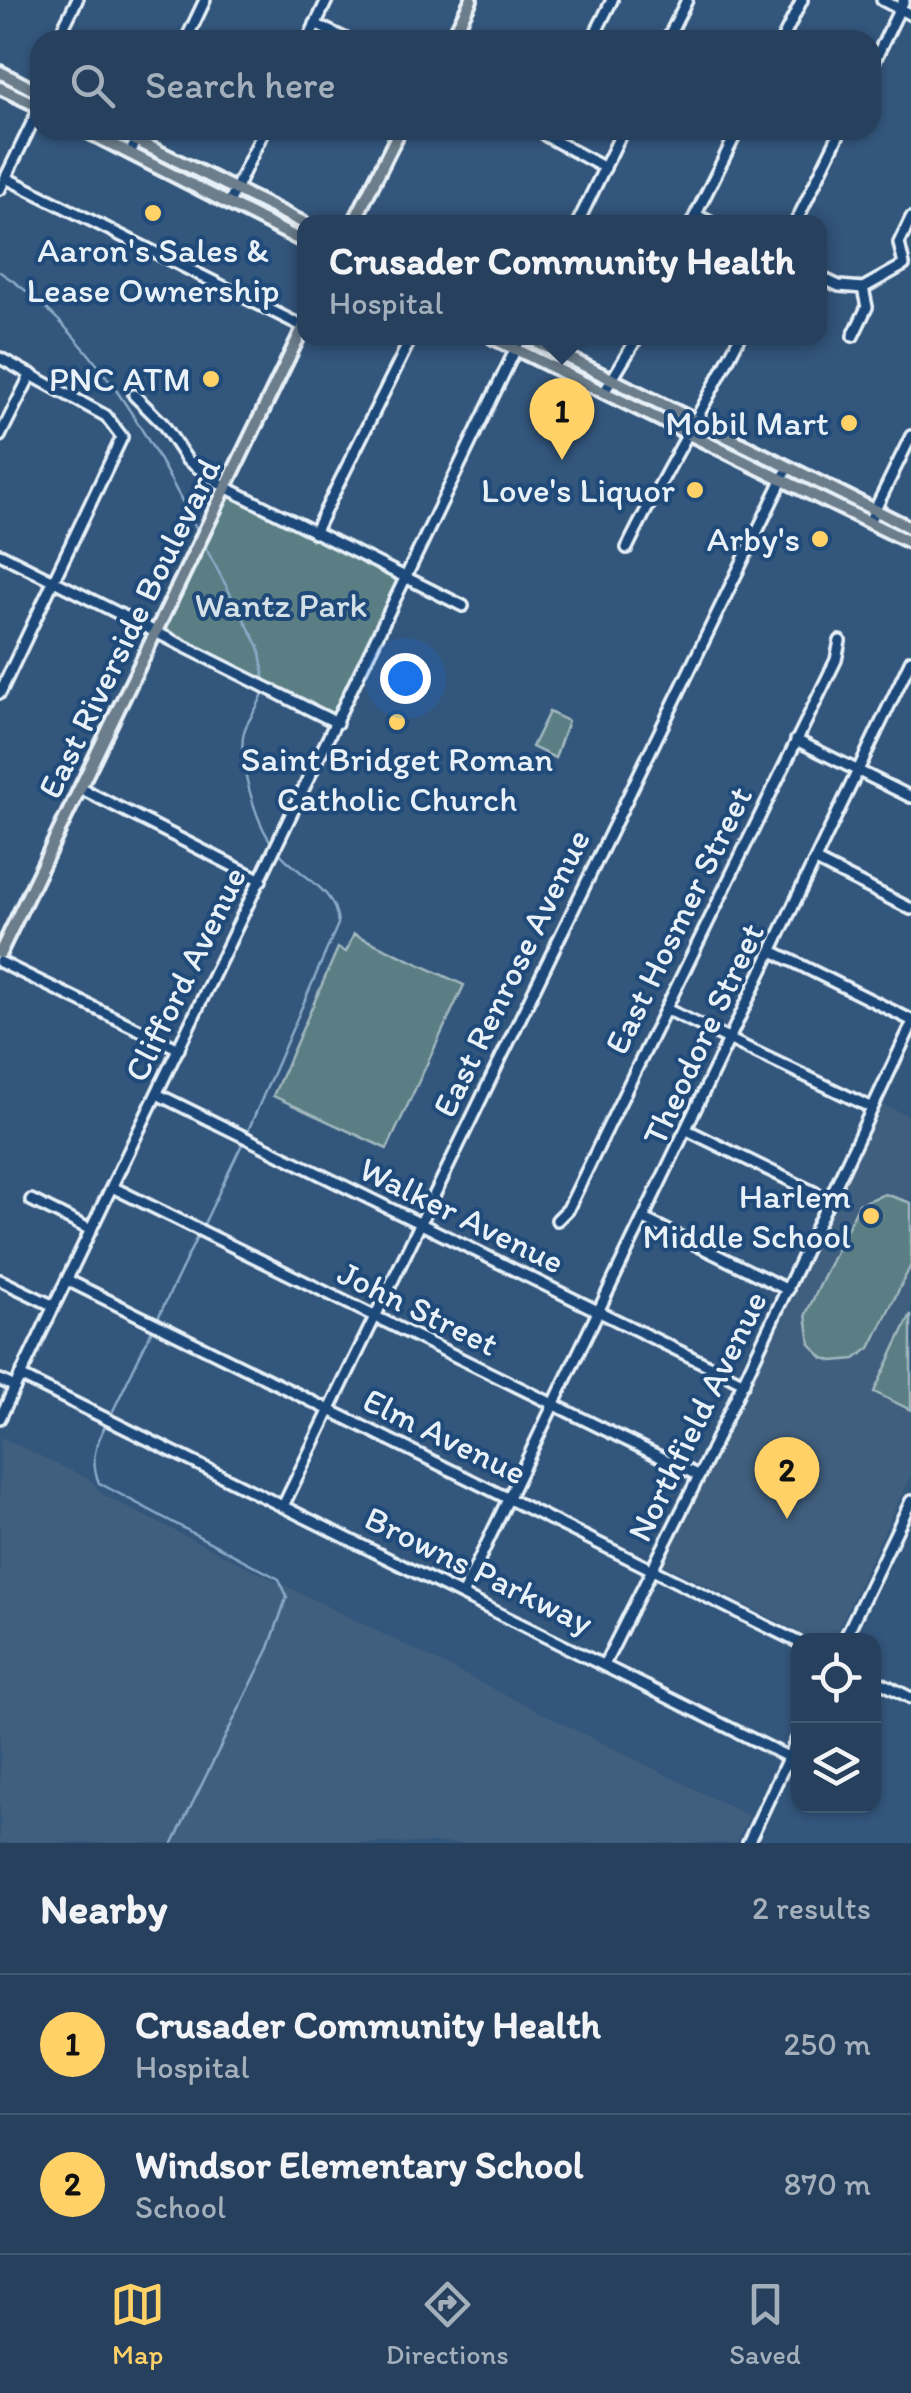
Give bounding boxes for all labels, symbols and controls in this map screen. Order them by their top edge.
search box [30,30,881,140]
icon: search [65,58,120,113]
text: Search here [145,62,336,108]
marker: Aaron's Sales & Lease Ownership [142,202,164,224]
popup [297,215,827,345]
place label: Aaron's Sales & Lease Ownership [26,229,280,311]
text: Crusader Community Health [329,238,795,284]
text: Hospital [329,284,444,322]
place label: PNC ATM [49,358,191,400]
marker: PNC ATM [200,368,222,390]
pin: 1 [530,378,594,460]
place label: Mobil Mart [665,402,829,444]
marker: Mobil Mart [838,412,860,434]
street label: East Riverside Boulevard [28,451,230,805]
place label: Love's Liquor [481,469,675,511]
marker: Love's Liquor [684,479,706,501]
place label: Arby's [707,518,800,560]
marker: Arby's [809,528,831,550]
park label: Wantz Park [195,584,367,626]
your location [380,653,431,704]
marker: Saint Bridget Roman Catholic Church [386,711,408,733]
place label: Saint Bridget Roman Catholic Church [241,738,554,820]
street label: East Hosmer Street [595,779,761,1061]
street label: East Renrose Avenue [423,822,599,1124]
street label: Clifford Avenue [115,859,255,1089]
street label: Theodore Street [633,916,773,1152]
street label: Walker Avenue [353,1147,571,1283]
place label: Harlem Middle School [643,1175,851,1257]
marker: Harlem Middle School [860,1205,882,1227]
street label: John Street [331,1251,505,1365]
street label: Northfield Avenue [618,1284,776,1548]
street label: Elm Avenue [357,1378,533,1494]
pin: 2 [754,1436,820,1519]
street label: Browns Parkway [358,1497,600,1643]
map controls [791,1633,881,1813]
button: locate [791,1633,881,1723]
button: layers [791,1723,881,1813]
text: Nearby [40,1883,167,1934]
text: 2 results [752,1889,871,1927]
text: Crusader Community Health [135,2002,601,2048]
text: 1 [65,2025,80,2063]
text: 250 m [784,2025,871,2063]
text: Hospital [135,2048,249,2086]
text: Windsor Elementary School [135,2142,583,2188]
text: 2 [64,2165,81,2203]
text: 870 m [784,2165,871,2203]
text: School [135,2188,226,2226]
tab: Map [110,2277,165,2371]
tab: Directions [386,2277,509,2371]
tab: Saved [729,2277,801,2371]

